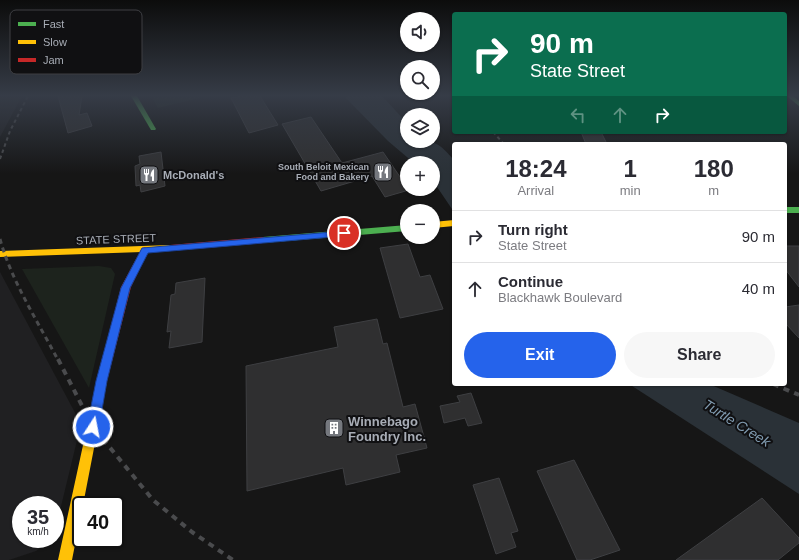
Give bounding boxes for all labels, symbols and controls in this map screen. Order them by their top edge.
legend [10,10,142,74]
map controls [400,12,440,244]
button: sound [400,12,440,52]
text: Fast [43,18,64,30]
icon: right [464,28,516,80]
text: 90 m [530,28,594,59]
text: Slow [43,36,67,48]
text: Jam [43,54,64,66]
button: search [400,60,440,100]
text: State Street [530,61,625,81]
icon: left [567,104,589,126]
icon: ahead [609,104,631,126]
icon: right [651,104,673,126]
button: layers [400,108,440,148]
text: 18:24 [505,155,567,182]
text: 1 [623,155,637,182]
text: 180 [694,155,734,182]
button: + [400,156,440,196]
restaurant icon: South Beloit Mexican Food and Bakery [372,161,394,183]
place label: South Beloit Mexican Food and Bakery [278,162,369,182]
restaurant icon: McDonald's [138,164,160,186]
place label: McDonald's [163,169,224,181]
text: Arrival [517,183,554,198]
text: min [620,183,641,198]
text: m [708,183,719,198]
button: − [400,204,440,244]
pin [327,216,361,250]
text: Turn right [498,221,568,238]
icon: arrive [333,222,355,244]
icon: right [464,226,486,248]
text: 90 m [742,228,775,245]
street label: STATE STREET [76,232,157,246]
text: State Street [498,238,567,253]
text: Continue [498,273,563,290]
icon: ahead [464,278,486,300]
text: 40 m [742,280,775,297]
text: Blackhawk Boulevard [498,290,622,305]
button: Exit [464,332,616,378]
button: Share [624,332,775,378]
water label: Turtle Creek [701,396,774,450]
position arrow [72,406,114,448]
place label: Winnebago Foundry Inc. [348,414,426,444]
building icon: Winnebago Foundry Inc. [323,417,345,439]
speed limit sign: 40 [72,496,124,548]
text: 35 [27,506,49,528]
text: km/h [27,526,49,537]

